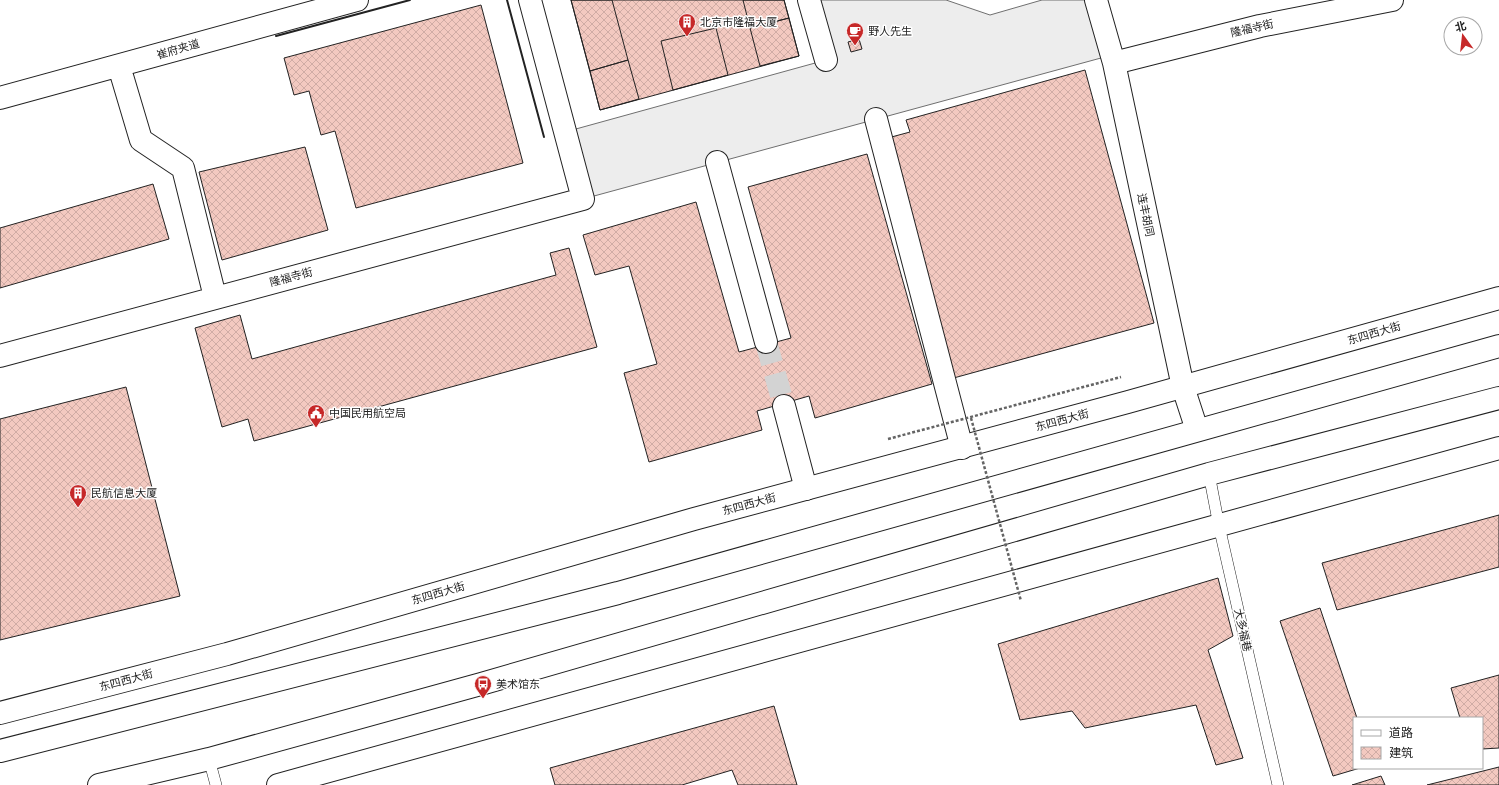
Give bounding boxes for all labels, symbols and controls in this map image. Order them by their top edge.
building icon: 北京市隆福大厦 [677,12,697,37]
place label: 北京市隆福大厦 [700,14,777,29]
street label: 隆福寺街 [1229,15,1275,40]
north arrow [1443,16,1483,56]
text: 北 [1453,17,1468,35]
cafe icon: 野人先生 [845,21,865,46]
place label: 野人先生 [868,23,912,38]
street label: 崔府夹道 [155,35,201,62]
street label: 连丰胡同 [1135,192,1158,238]
street label: 隆福寺街 [268,264,314,289]
street label: 东四西大街 [1345,318,1402,347]
public building icon: 中国民用航空局 [306,403,326,428]
place label: 中国民用航空局 [329,405,406,420]
street label: 东四西大街 [1033,405,1090,434]
building icon: 民航信息大厦 [68,483,88,508]
place label: 民航信息大厦 [91,485,157,500]
street label: 东四西大街 [720,489,777,518]
street label: 东四西大街 [409,578,466,607]
street label: 大多福巷 [1231,607,1256,653]
street label: 东四西大街 [97,665,154,694]
bus stop icon: 美术馆东 [473,674,493,699]
place label: 美术馆东 [496,676,540,691]
legend [1353,717,1483,769]
text: 道路 [1389,724,1413,741]
text: 建筑 [1389,744,1413,761]

